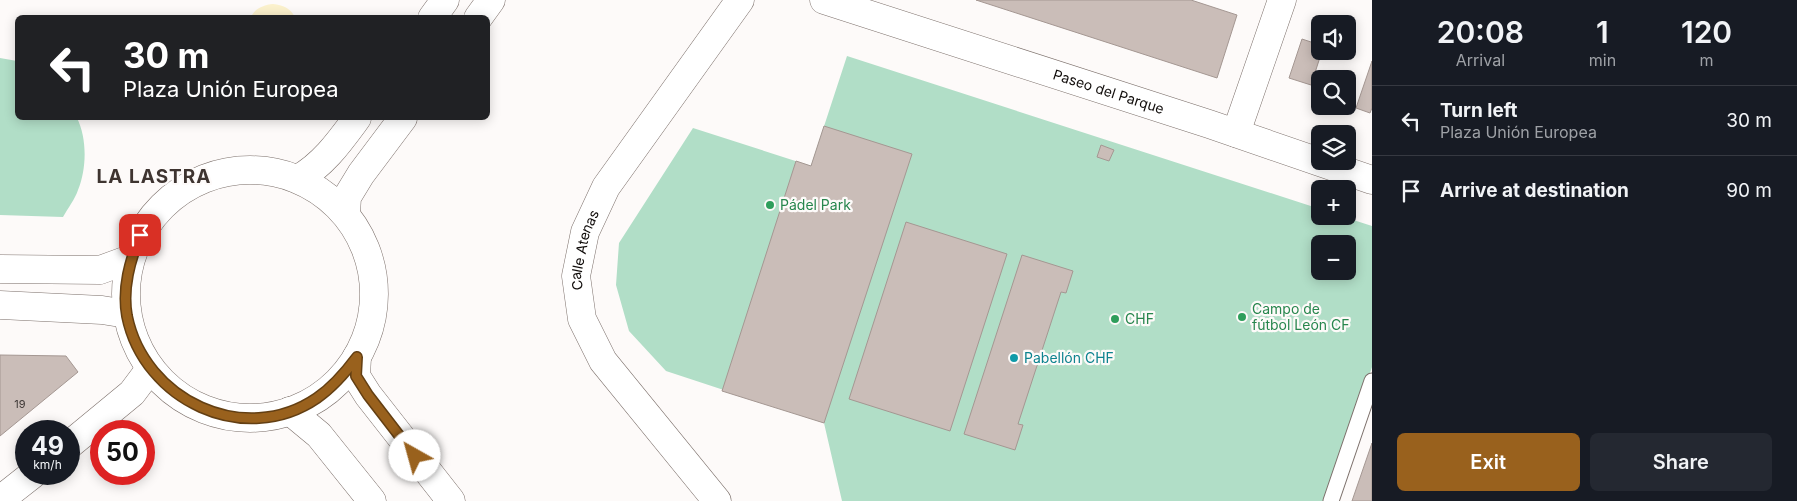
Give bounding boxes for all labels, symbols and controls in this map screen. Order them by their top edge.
text: 20:08 [1437,14,1524,50]
text: 1 [1596,14,1609,50]
text: 120 [1681,14,1732,50]
map controls [1311,15,1356,280]
button: sound [1311,15,1356,60]
text: 30 m [123,34,209,76]
icon: left [40,35,105,100]
text: Arrival [1456,50,1505,70]
text: min [1589,50,1616,70]
text: m [1700,50,1714,70]
street label: Paseo del Parque [1051,65,1166,117]
button: search [1311,70,1356,115]
text: Plaza Unión Europea [123,76,339,102]
text: Turn left [1440,99,1518,122]
icon: left [1397,107,1425,135]
text: 30 m [1726,109,1772,132]
text: Plaza Unión Europea [1440,122,1597,142]
button: layers [1311,125,1356,170]
district label: LA LASTRA [97,165,211,188]
icon: arrive [1397,177,1425,205]
text: Arrive at destination [1440,179,1629,202]
text: 90 m [1726,179,1772,202]
button: + [1311,180,1356,225]
place label: Pádel Park [780,196,851,213]
marker: Pádel Park [764,199,776,211]
street label: Calle Atenas [567,207,602,291]
pin [119,214,161,256]
icon: arrive [126,221,154,249]
button: − [1311,235,1356,280]
place label: Campo de fútbol León CF [1252,300,1350,333]
place label: CHF [1125,310,1154,327]
marker: Campo de fútbol León CF [1236,311,1248,323]
marker: CHF [1109,313,1121,325]
place label: Pabellón CHF [1024,349,1114,366]
marker: Pabellón CHF [1008,352,1020,364]
house number: 19 [14,397,26,411]
speed limit sign: 50 [90,420,155,485]
position arrow [388,429,440,481]
text: 49 [31,431,64,461]
button: Exit [1397,433,1580,491]
button: Share [1590,433,1772,491]
text: km/h [33,457,62,472]

